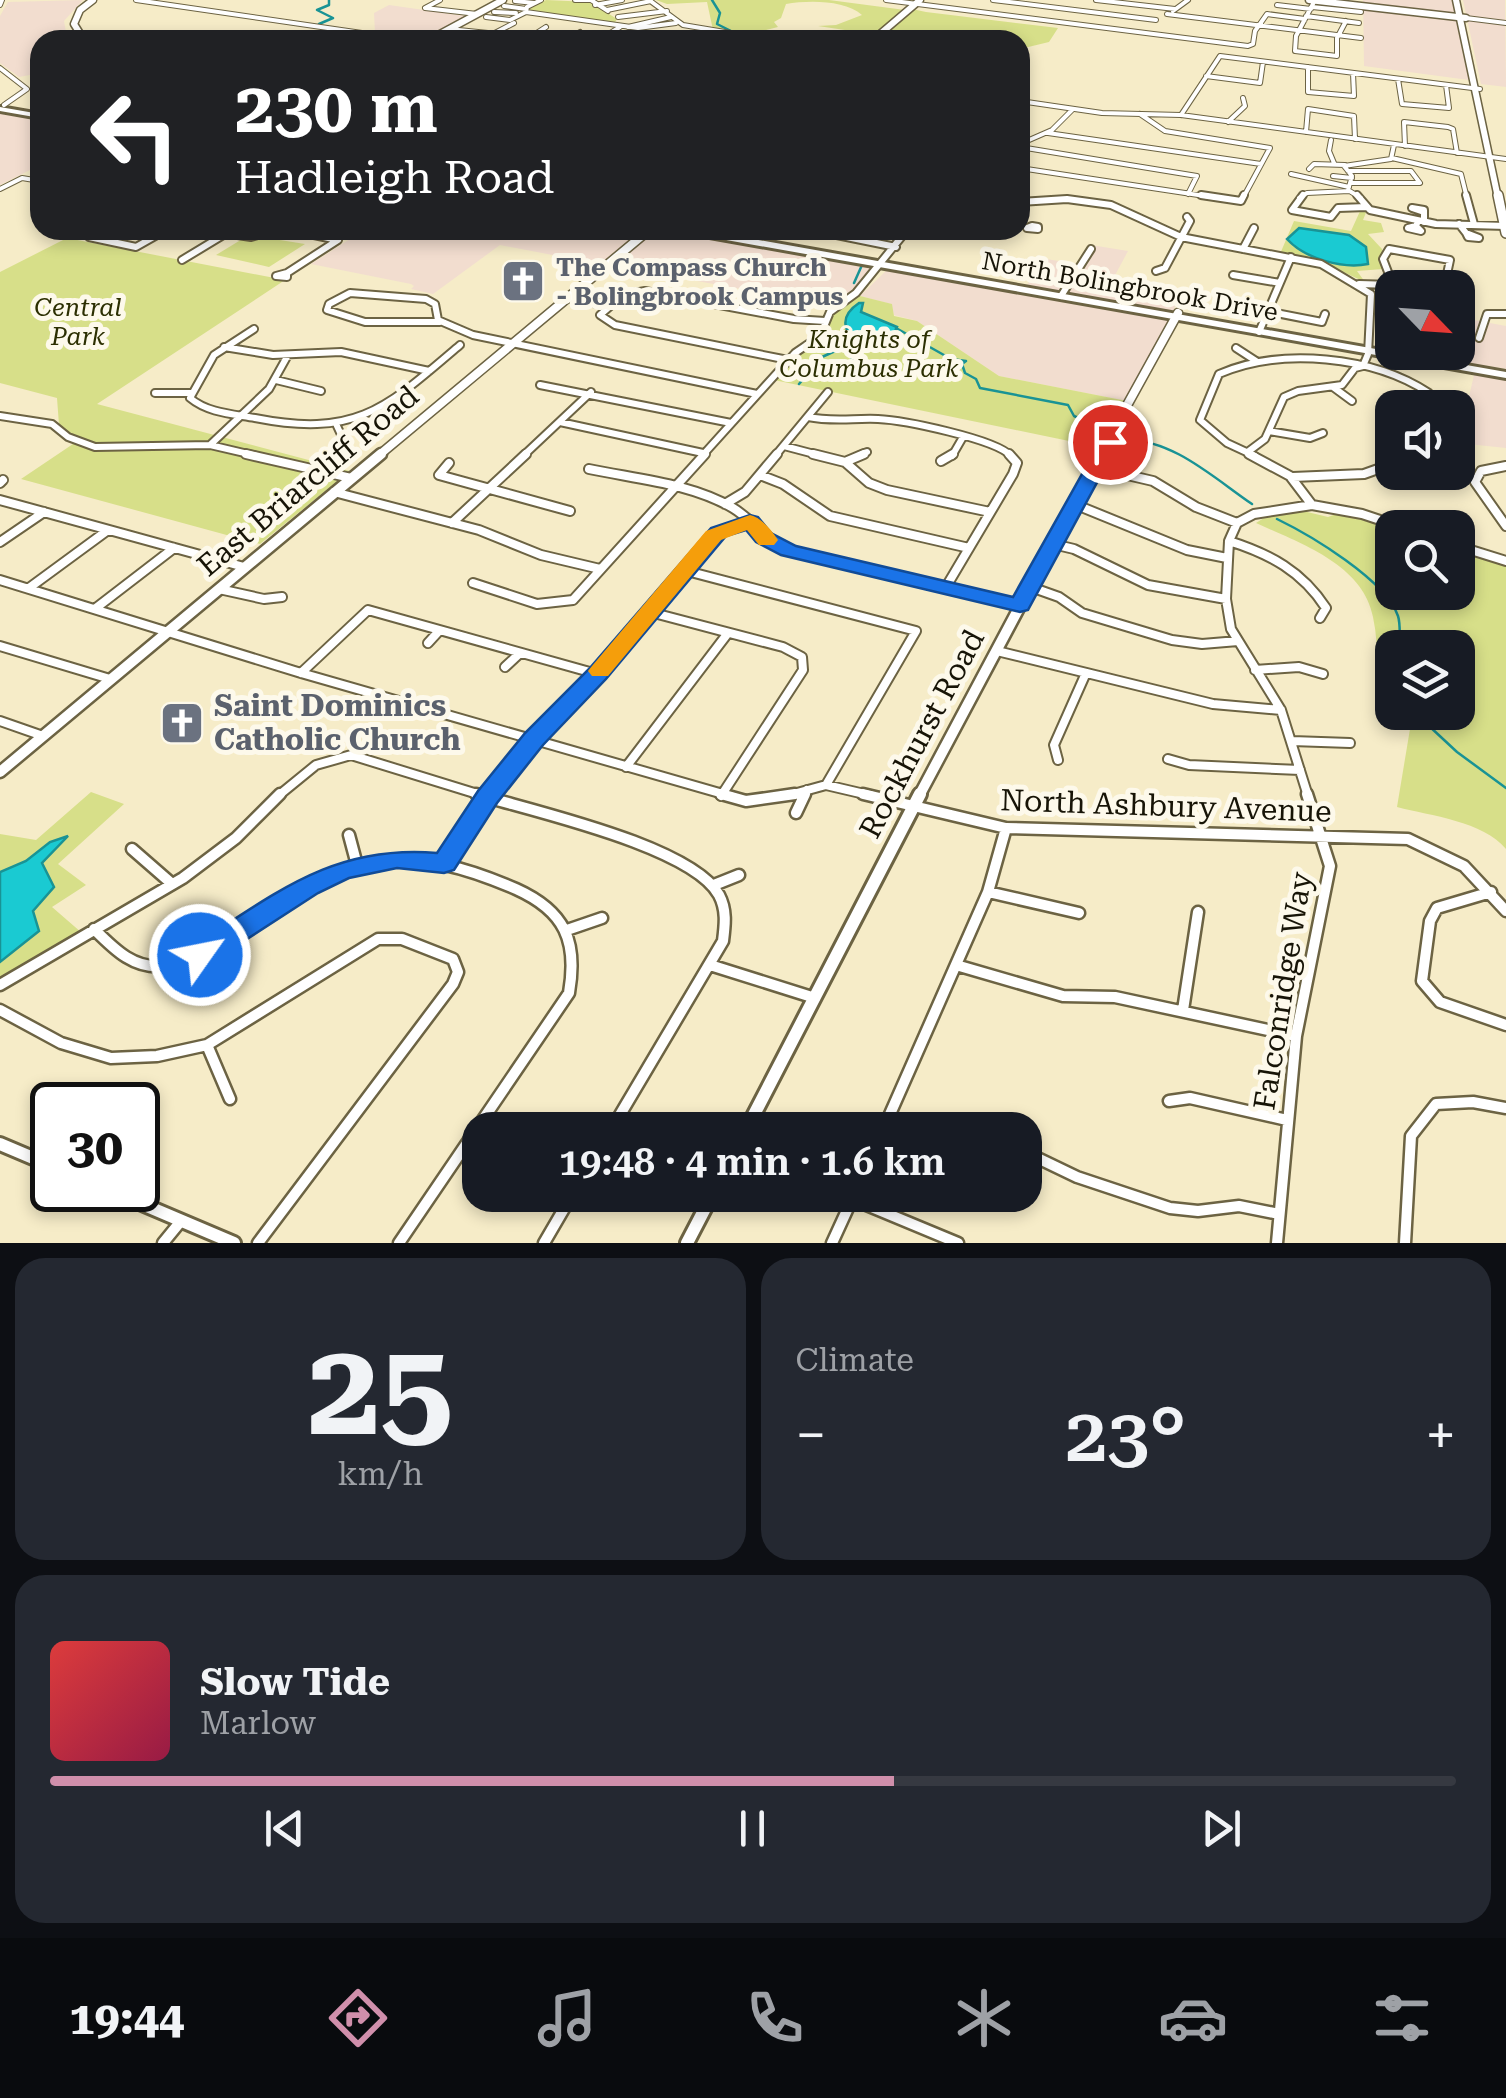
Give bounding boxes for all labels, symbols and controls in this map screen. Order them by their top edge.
text: 230 m [235,67,438,149]
icon: left [70,70,200,200]
text: Hadleigh Road [235,151,554,204]
street label: North Bolingbrook Drive [980,246,1280,327]
place label: The Compass Church - Bolingbrook Campus [556,253,844,311]
church icon: The Compass Church - Bolingbrook Campus [500,258,546,304]
north arrow [1375,270,1475,370]
map controls [1375,270,1475,730]
park label: Central Park [34,293,122,351]
park label: Knights of Columbus Park [779,325,959,383]
street label: East Briarcliff Road [190,378,425,583]
button: sound [1375,390,1475,490]
pin [1068,400,1153,485]
icon: arrive [1083,415,1138,470]
button: search [1375,510,1475,610]
street label: Rockhurst Road [852,624,991,844]
button: layers [1375,630,1475,730]
place label: Saint Dominics Catholic Church [214,688,461,757]
church icon: Saint Dominics Catholic Church [159,700,205,746]
street label: North Ashbury Avenue [1000,782,1332,829]
street label: Falconridge Way [1246,869,1319,1112]
position arrow [148,903,252,1007]
speed limit sign: 30 [30,1082,160,1212]
text: 19:48 · 4 min · 1.6 km [559,1140,945,1184]
text: 25 [307,1313,453,1466]
text: Climate [796,1341,914,1379]
text: 23° [1065,1391,1186,1479]
text: − [796,1403,826,1467]
text: + [1425,1403,1456,1467]
text: km/h [337,1455,423,1493]
text: Slow Tide [200,1660,390,1704]
text: Marlow [200,1704,316,1742]
icon: previous [257,1801,312,1856]
icon: pause [725,1801,780,1856]
icon: next [1194,1801,1249,1856]
icon: directions [323,1983,393,2053]
icon: music [532,1983,602,2053]
icon: phone [740,1983,810,2053]
icon: climate [949,1983,1019,2053]
icon: car [1158,1983,1228,2053]
icon: filters [1367,1983,1437,2053]
text: 19:44 [69,1992,184,2045]

